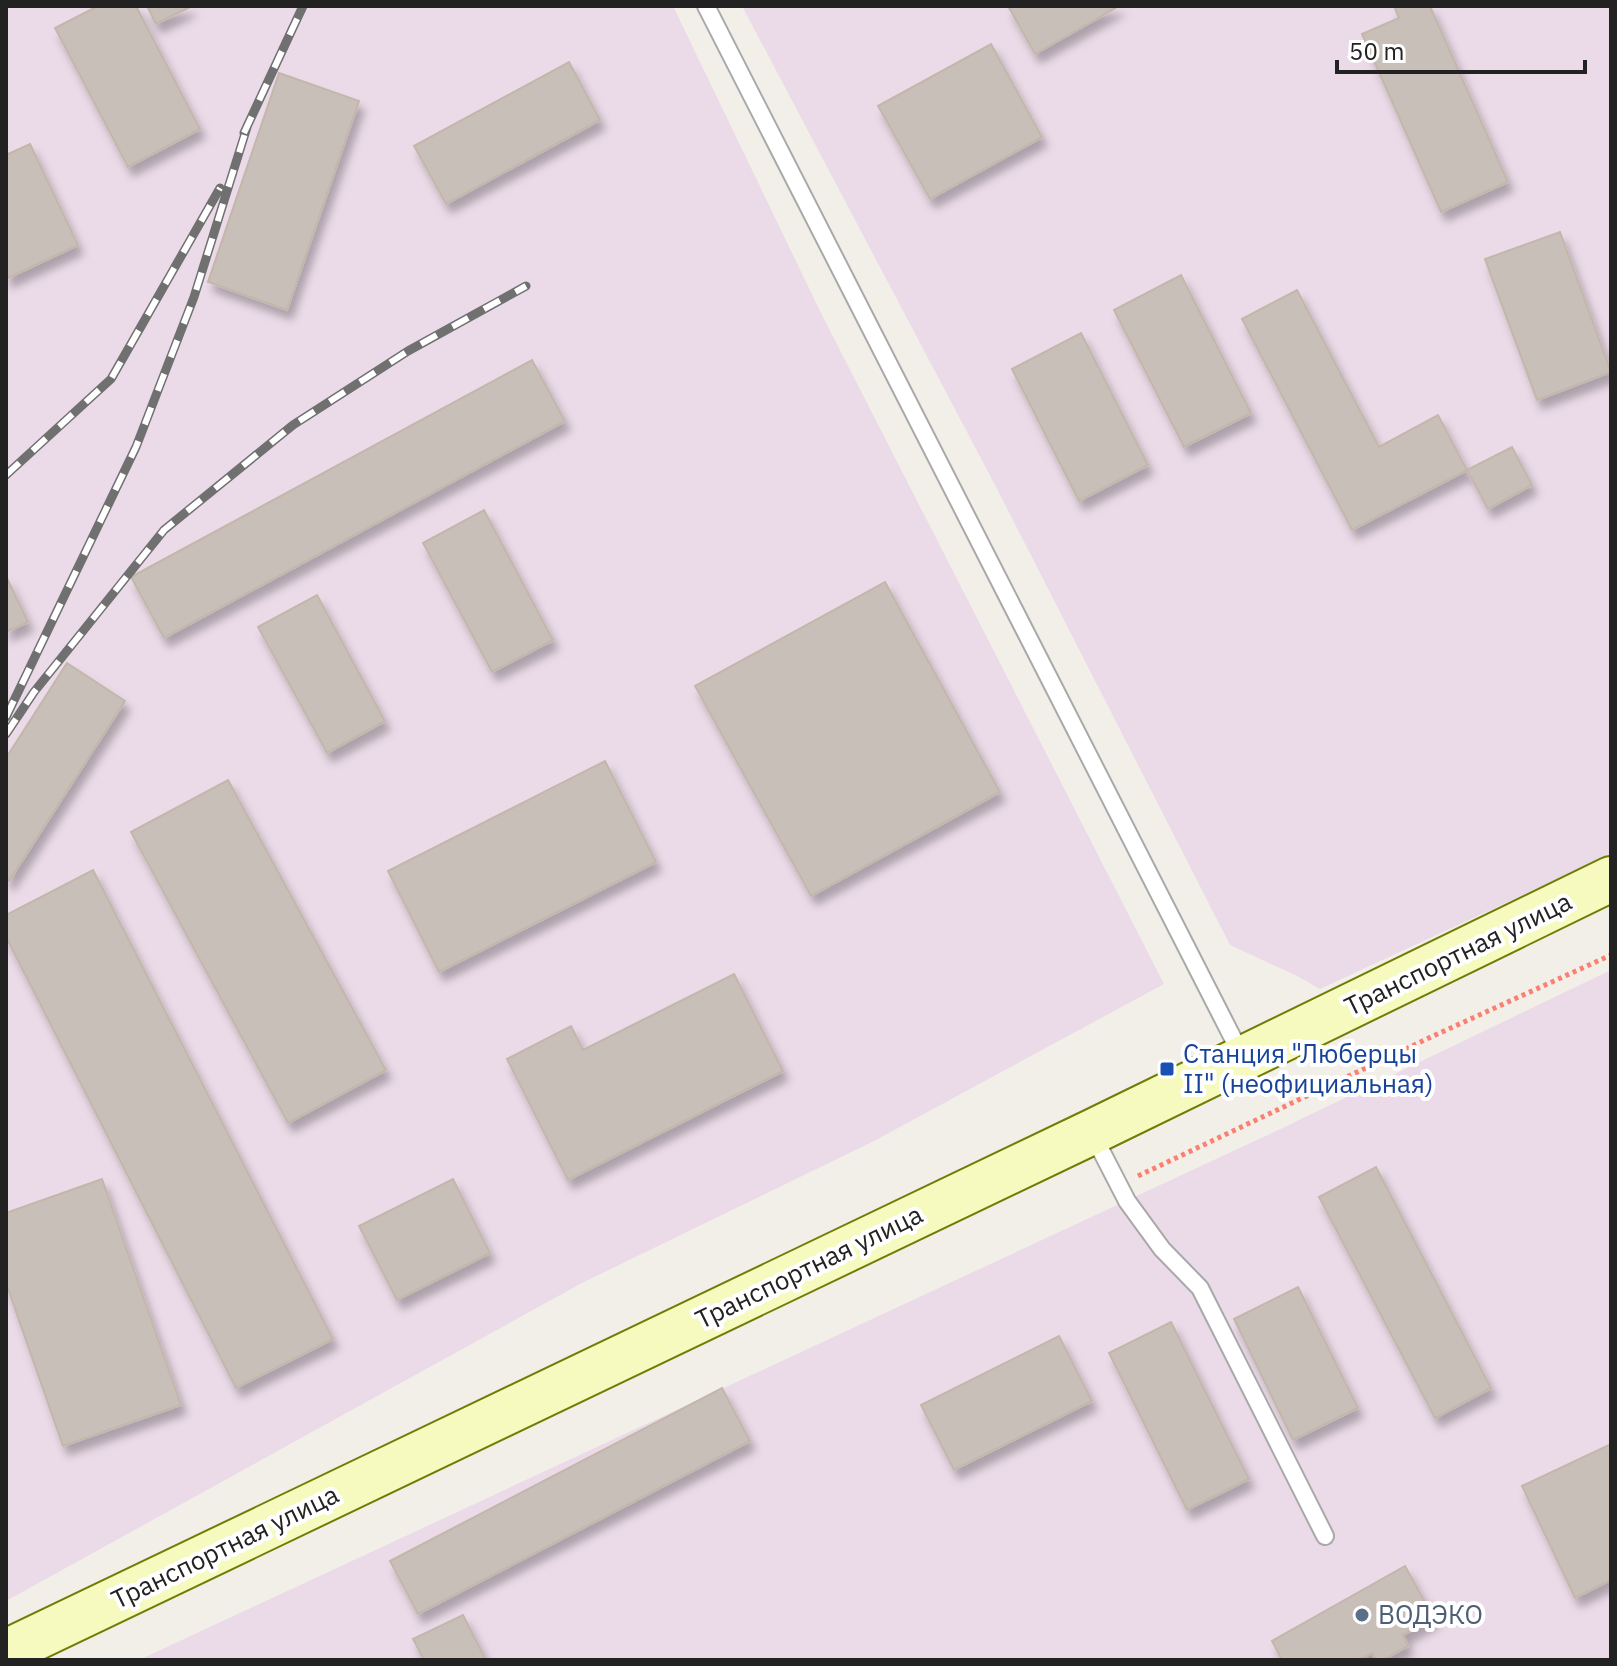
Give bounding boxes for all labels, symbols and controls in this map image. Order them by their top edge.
scale bar [1337,24,1585,74]
text: 50 m [1349,35,1404,67]
street label: Транспортная улица [1338,883,1577,1023]
place label: Станция "Люберцы II" (неофициальная) [1183,1036,1434,1100]
marker: Станция "Люберцы II" (неофициальная) [1158,1060,1176,1078]
street label: Транспортная улица [689,1196,928,1336]
street label: Транспортная улица [105,1476,344,1616]
place label: ВОДЭКО [1378,1597,1483,1631]
marker: ВОДЭКО [1353,1606,1371,1624]

